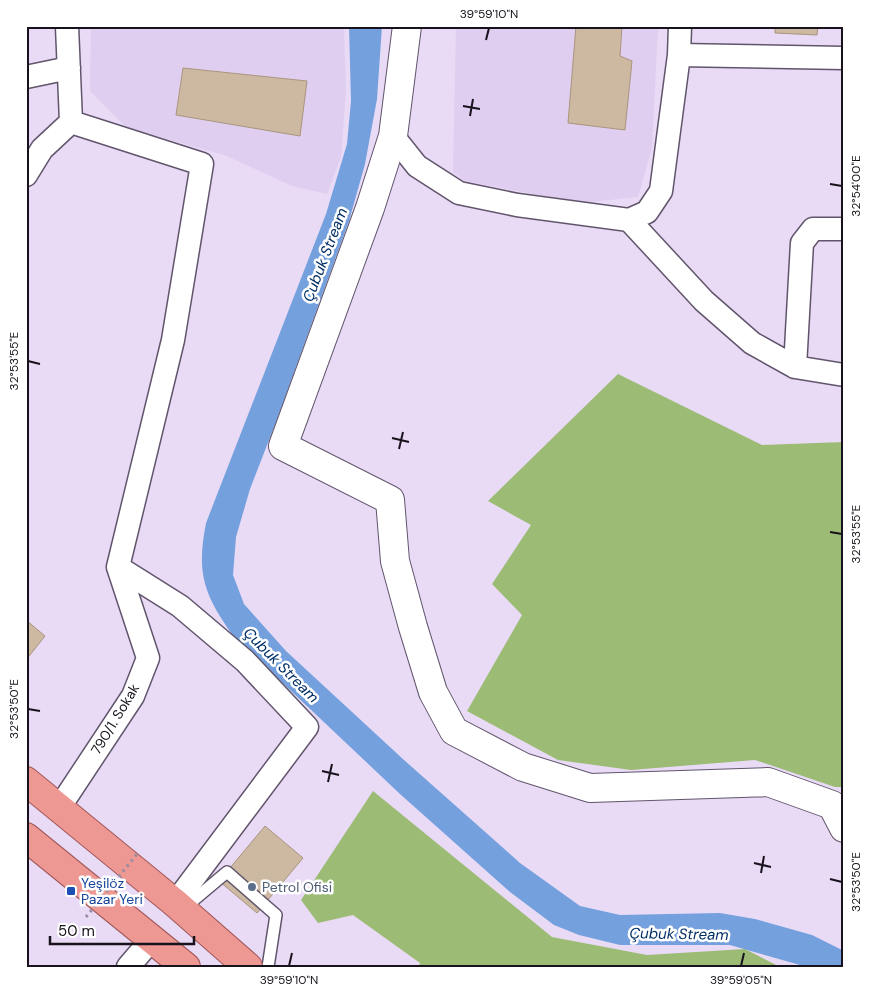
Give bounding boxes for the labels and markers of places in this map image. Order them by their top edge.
place label: Yeşilöz Pazar Yeri [81,874,143,908]
place label: Petrol Ofisi [262,878,332,896]
marker: Petrol Ofisi [246,881,258,893]
marker: Yeşilöz Pazar Yeri [65,885,77,897]

